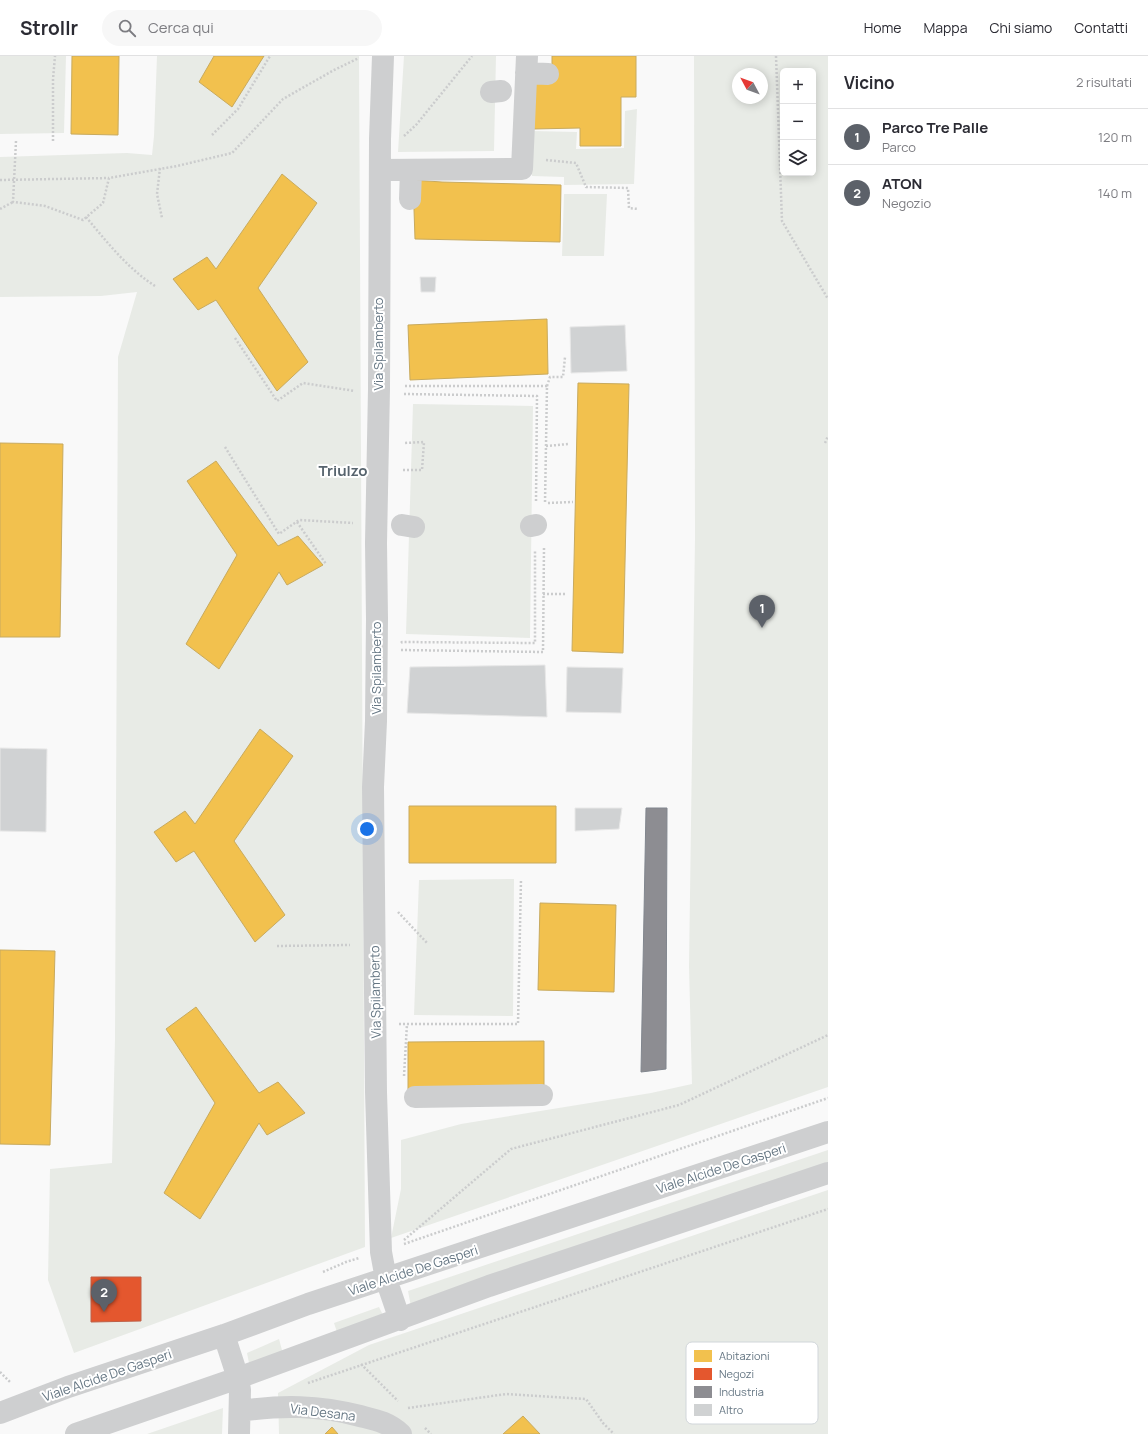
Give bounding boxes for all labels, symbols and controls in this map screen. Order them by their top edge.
search box [102,10,382,46]
text: Strollr [20,15,78,41]
icon: search [116,17,138,39]
text: Cerca qui [148,17,214,38]
text: Home [864,18,902,37]
text: Mappa [924,18,967,37]
text: Chi siamo [989,18,1052,37]
text: Contatti [1074,18,1128,37]
north arrow [732,68,768,104]
map controls [780,68,816,176]
button: + [780,68,816,104]
text: Vicino [844,71,895,94]
text: 2 risultati [1076,73,1132,91]
button: − [780,104,816,140]
text: Parco Tre Palle [882,117,988,138]
text: 1 [854,128,860,146]
text: 120 m [1098,128,1132,146]
text: Parco [882,138,916,156]
button: layers [780,140,816,176]
text: ATON [882,173,922,194]
text: 2 [853,184,861,202]
text: 140 m [1098,184,1132,202]
text: Negozio [882,194,931,212]
street label: Via Spilamberto [369,297,387,391]
district label: Triulzo [319,460,367,481]
pin: 1 [749,595,775,628]
street label: Via Spilamberto [367,621,385,715]
your location [357,819,377,839]
street label: Via Spilamberto [365,945,385,1039]
street label: Viale Alcide De Gasperi [654,1139,788,1197]
street label: Viale Alcide De Gasperi [346,1241,480,1299]
pin: 2 [91,1279,117,1312]
legend [686,1342,818,1424]
street label: Viale Alcide De Gasperi [40,1344,174,1406]
text: Abitazioni [719,1348,770,1363]
text: Negozi [719,1366,754,1381]
text: Industria [719,1384,764,1399]
street label: Via Desana [289,1399,357,1425]
text: Altro [719,1402,744,1417]

